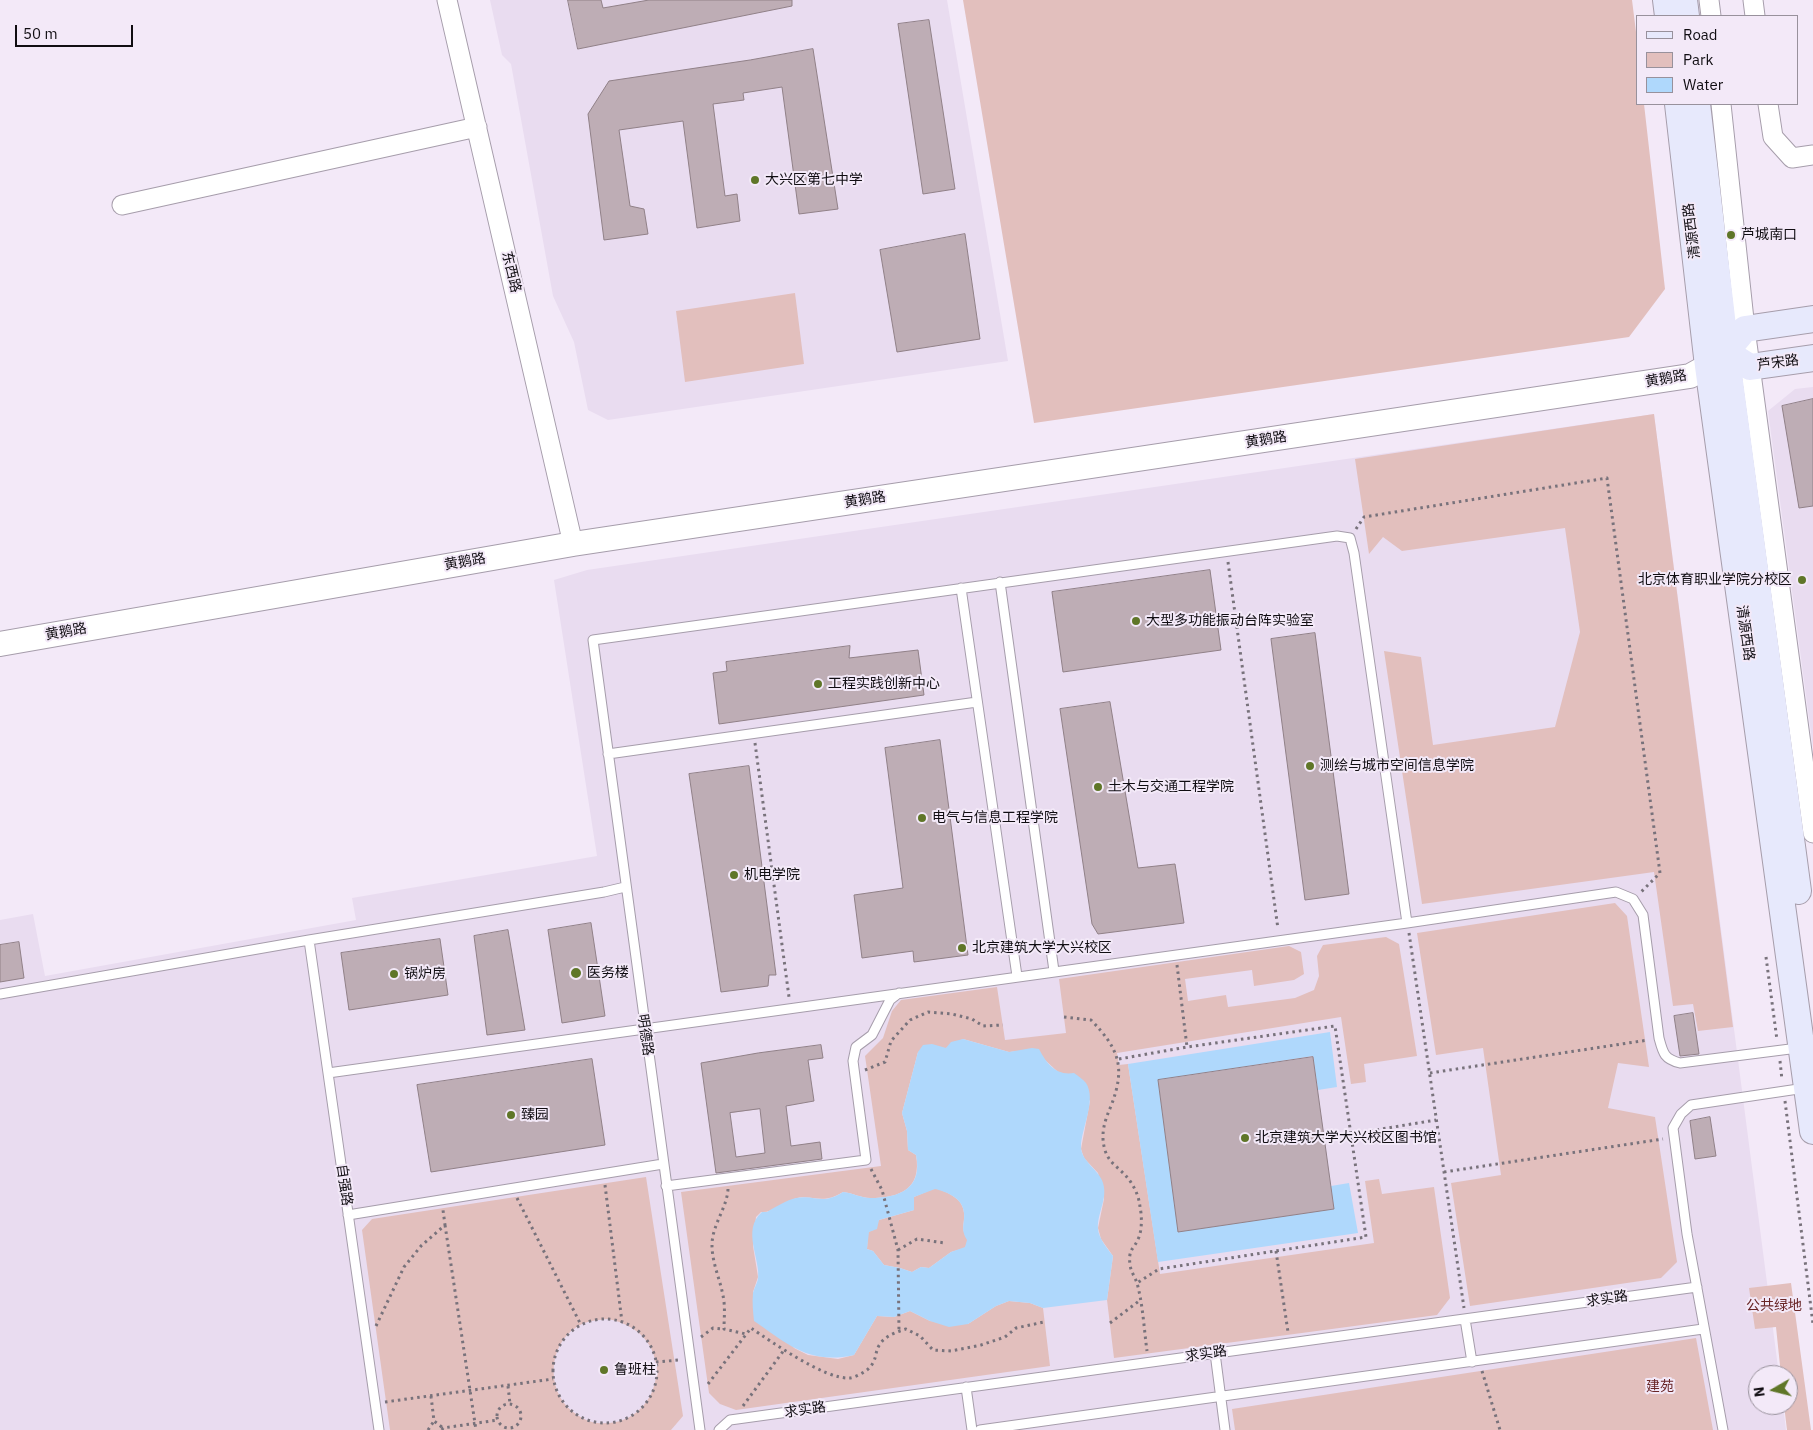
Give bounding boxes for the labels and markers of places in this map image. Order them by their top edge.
place label: 大兴区第七中学 [765,172,863,188]
marker: 大兴区第七中学 [749,174,761,186]
place label: 芦城南口 [1741,227,1797,243]
marker: 芦城南口 [1725,229,1737,241]
place label: 北京体育职业学院分校区 [1638,572,1792,588]
marker: 北京体育职业学院分校区 [1796,574,1808,586]
place label: 大型多功能振动台阵实验室 [1146,613,1314,629]
marker: 大型多功能振动台阵实验室 [1130,615,1142,627]
place label: 工程实践创新中心 [828,676,940,692]
marker: 工程实践创新中心 [812,678,824,690]
place label: 测绘与城市空间信息学院 [1320,758,1474,774]
marker: 测绘与城市空间信息学院 [1304,760,1316,772]
place label: 土木与交通工程学院 [1108,779,1234,795]
marker: 土木与交通工程学院 [1092,781,1104,793]
place label: 电气与信息工程学院 [932,810,1058,826]
marker: 电气与信息工程学院 [916,812,928,824]
place label: 机电学院 [744,867,800,883]
marker: 机电学院 [728,869,740,881]
place label: 北京建筑大学大兴校区 [972,940,1112,956]
marker: 北京建筑大学大兴校区 [956,942,968,954]
place label: 医务楼 [587,965,629,981]
place label: 锅炉房 [404,966,446,982]
marker: 医务楼 [569,966,583,980]
marker: 锅炉房 [388,968,400,980]
place label: 臻园 [521,1107,549,1123]
marker: 臻园 [505,1109,517,1121]
place label: 北京建筑大学大兴校区图书馆 [1255,1130,1437,1146]
marker: 北京建筑大学大兴校区图书馆 [1239,1132,1251,1144]
place label: 鲁班柱 [614,1362,656,1378]
marker: 鲁班柱 [598,1364,610,1376]

